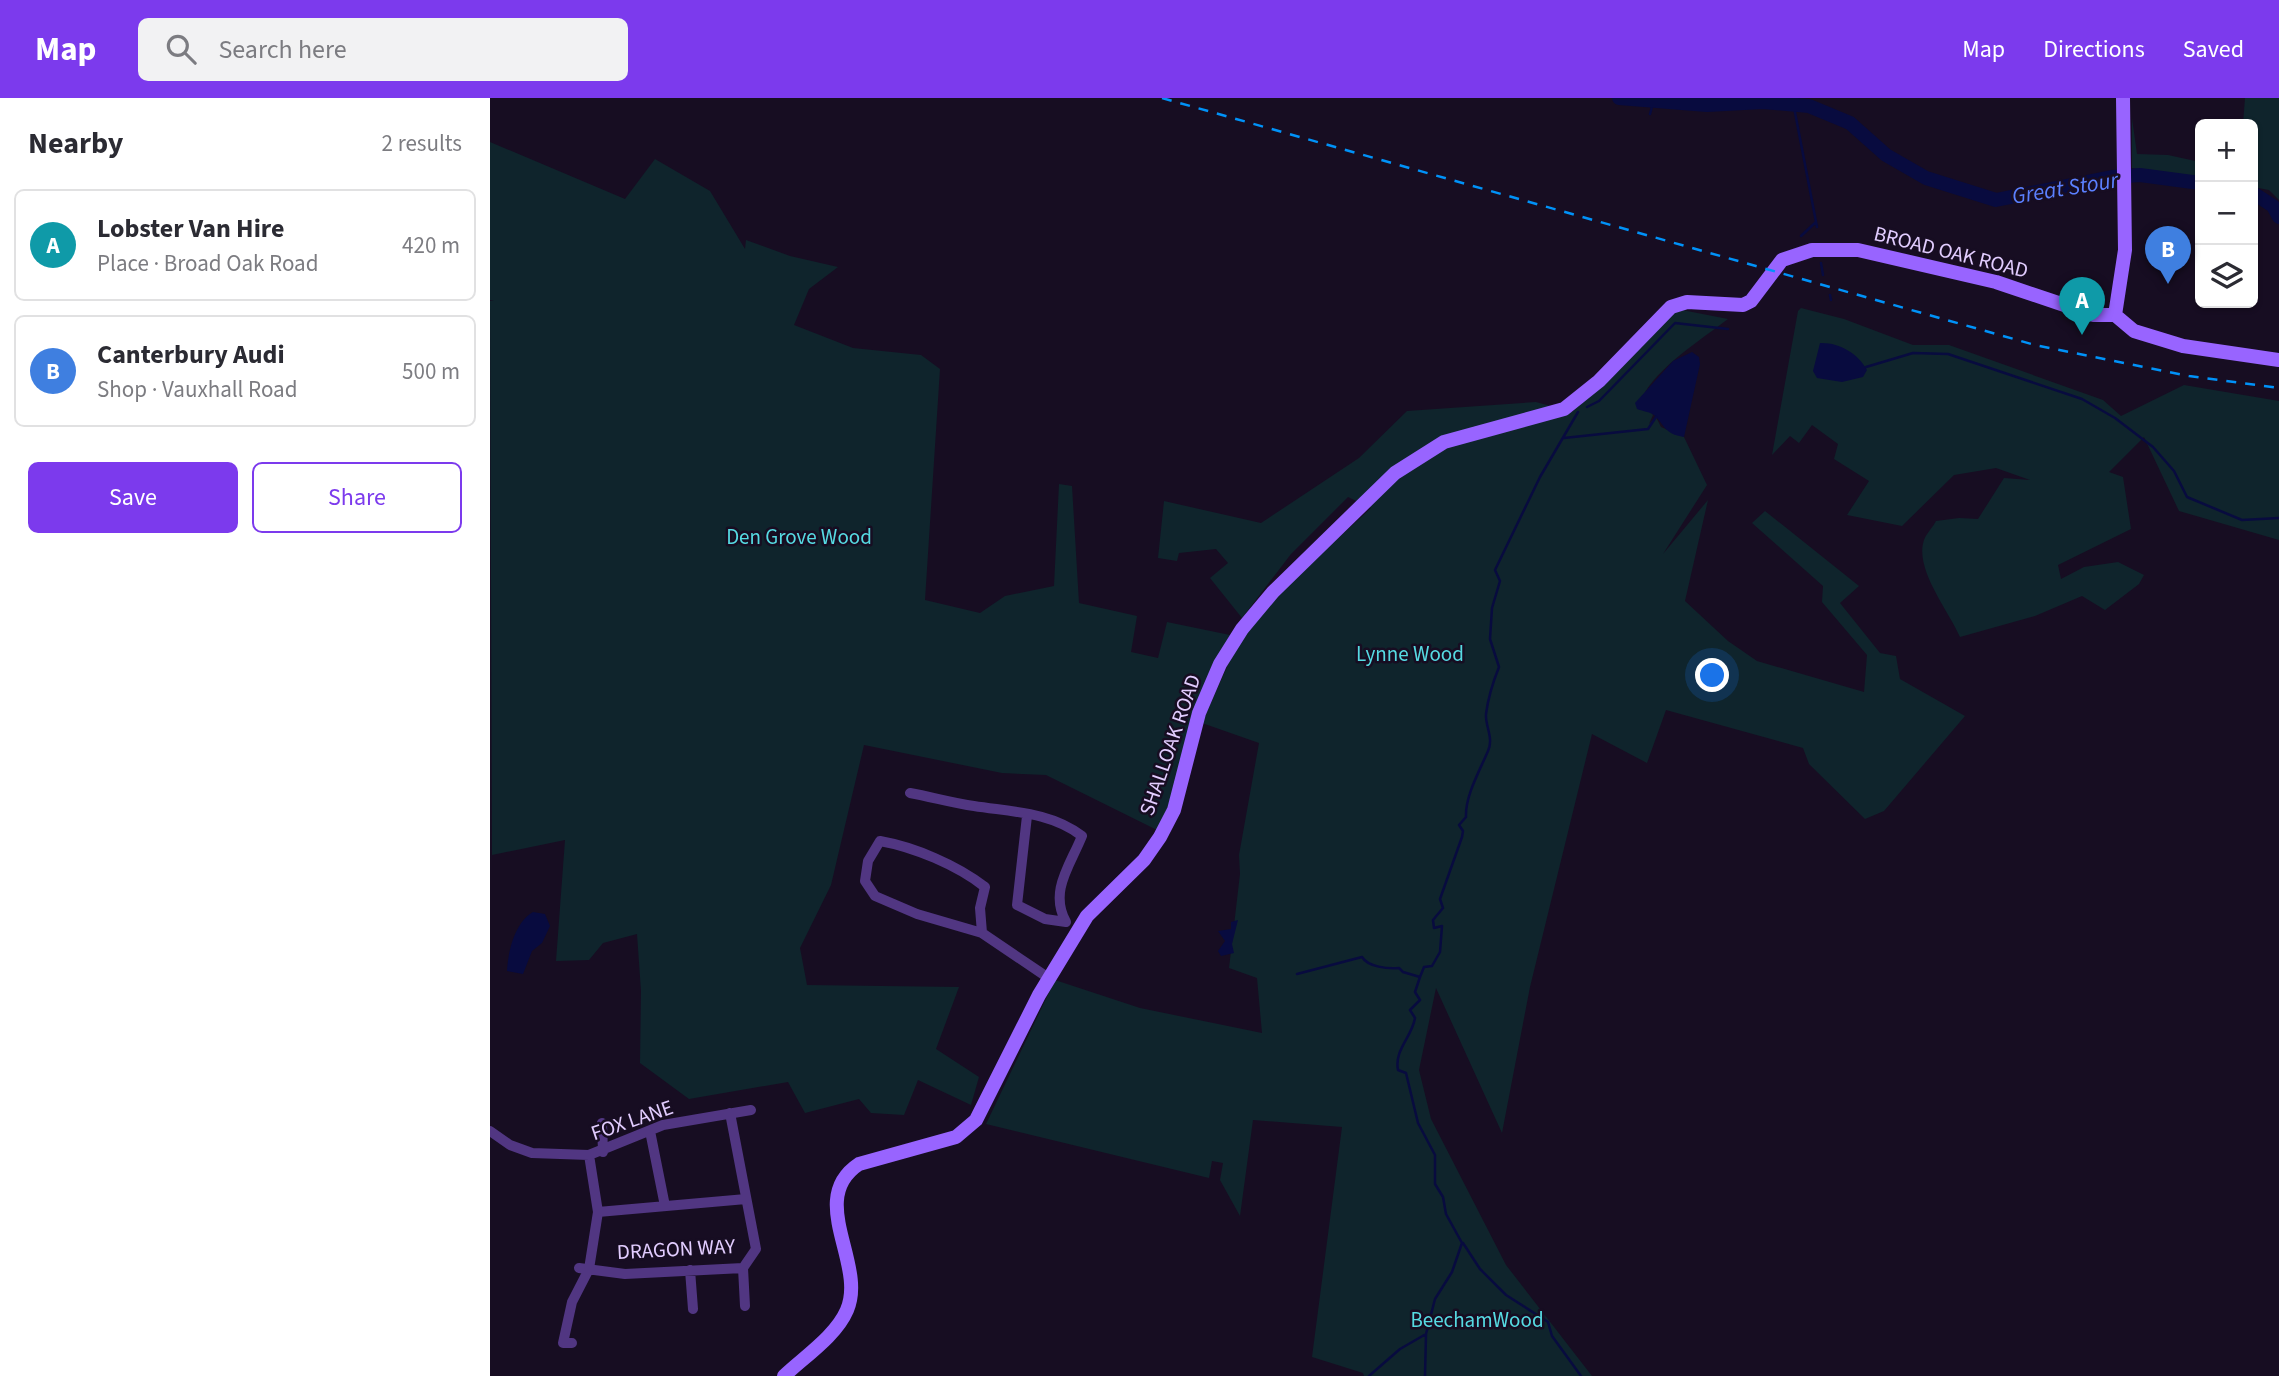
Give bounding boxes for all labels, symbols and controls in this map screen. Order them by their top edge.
search box [138,18,628,81]
text: Map [35,26,96,73]
icon: search [162,30,200,68]
text: Search here [218,31,347,68]
text: Map [1962,32,2005,67]
text: Directions [2043,32,2145,67]
text: Saved [2183,32,2244,67]
map controls [2195,119,2258,308]
button: + [2195,119,2258,182]
text: Nearby [28,122,123,165]
text: 2 results [382,127,462,160]
water label: Great Stour [2010,163,2122,213]
button: − [2195,182,2258,245]
text: Lobster Van Hire [97,210,284,247]
street label: BROAD OAK ROAD [1871,218,2031,286]
pin: B [2145,226,2191,284]
text: A [46,229,60,262]
text: 420 m [402,229,460,262]
button: layers [2195,245,2258,308]
text: Place · Broad Oak Road [97,247,318,280]
pin: A [2059,277,2105,335]
text: Canterbury Audi [97,336,285,373]
text: B [46,355,60,388]
text: 500 m [402,355,460,388]
text: Shop · Vauxhall Road [97,373,297,406]
button: Save [28,462,238,533]
button: Share [252,462,462,533]
park label: Den Grove Wood [726,522,872,552]
park label: Lynne Wood [1356,639,1464,669]
your location [1695,658,1729,692]
street label: SHALLOAK ROAD [1132,670,1208,820]
street label: FOX LANE [587,1092,677,1148]
street label: DRAGON WAY [616,1231,737,1267]
park label: BeechamWood [1410,1305,1544,1335]

